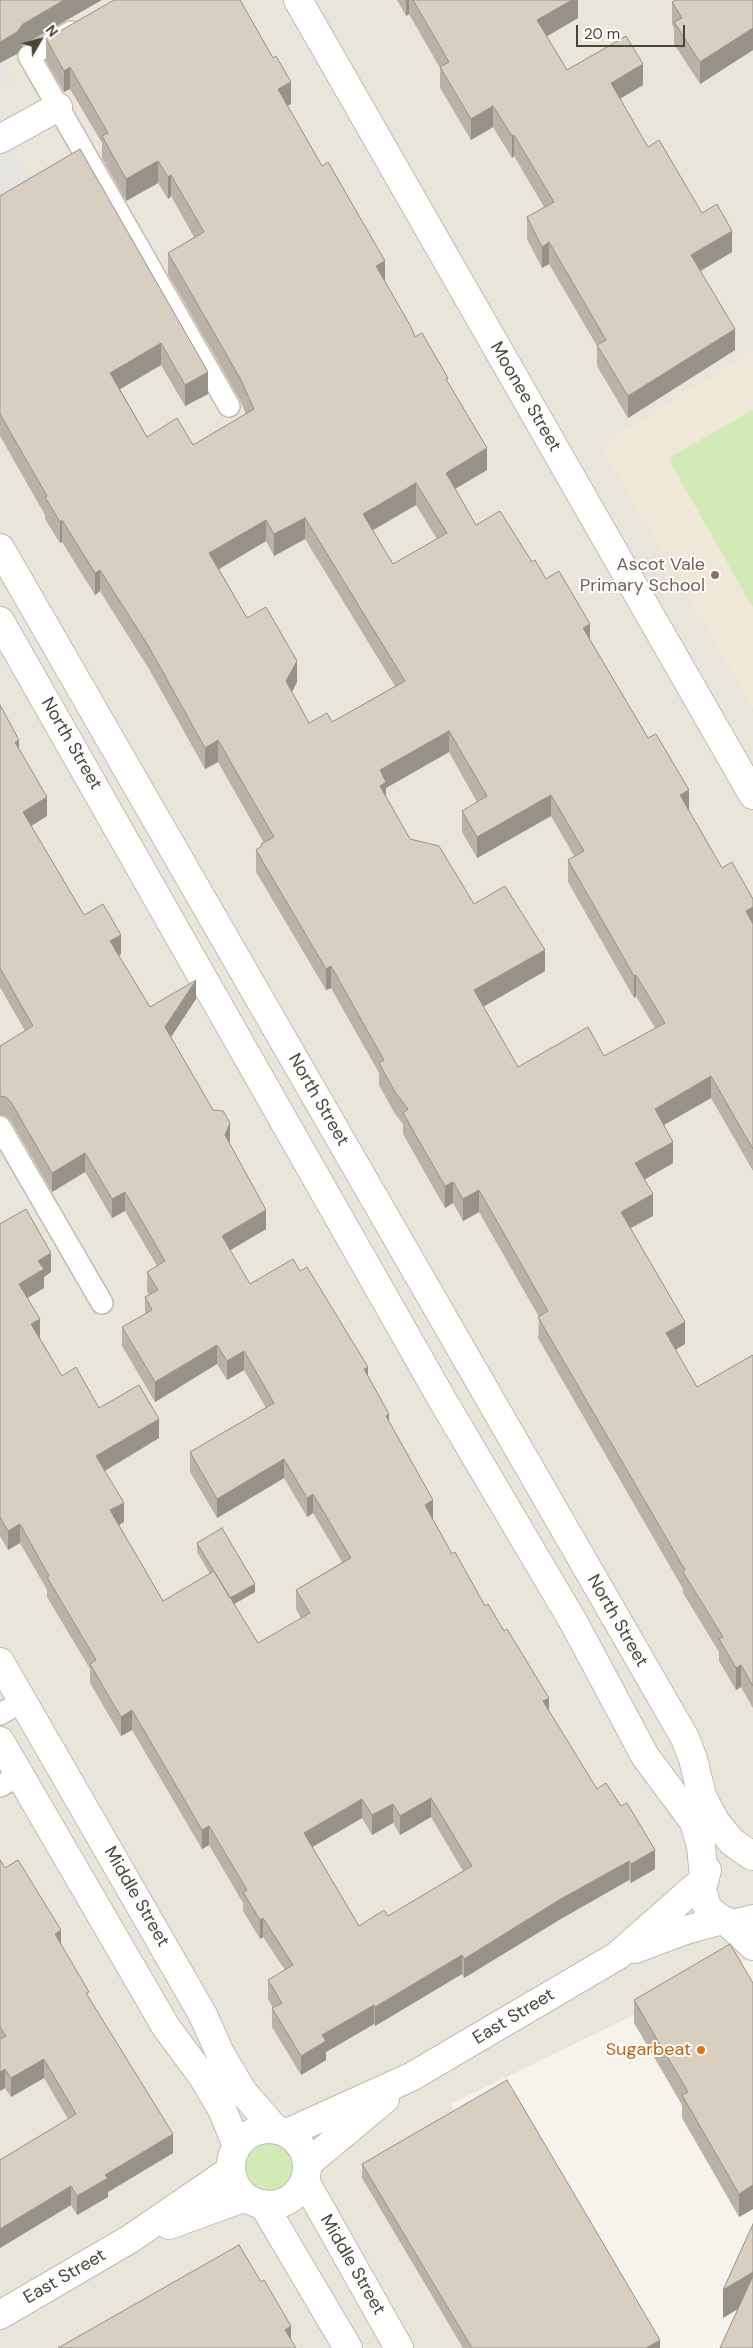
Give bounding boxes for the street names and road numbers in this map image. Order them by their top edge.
street label: Moonee Street [485,338,565,456]
street label: North Street [36,694,106,794]
street label: North Street [283,1050,353,1150]
street label: North Street [582,1571,652,1671]
street label: Middle Street [99,1843,173,1951]
street label: East Street [469,1984,559,2050]
street label: Middle Street [315,2211,389,2319]
street label: East Street [20,2245,110,2309]

